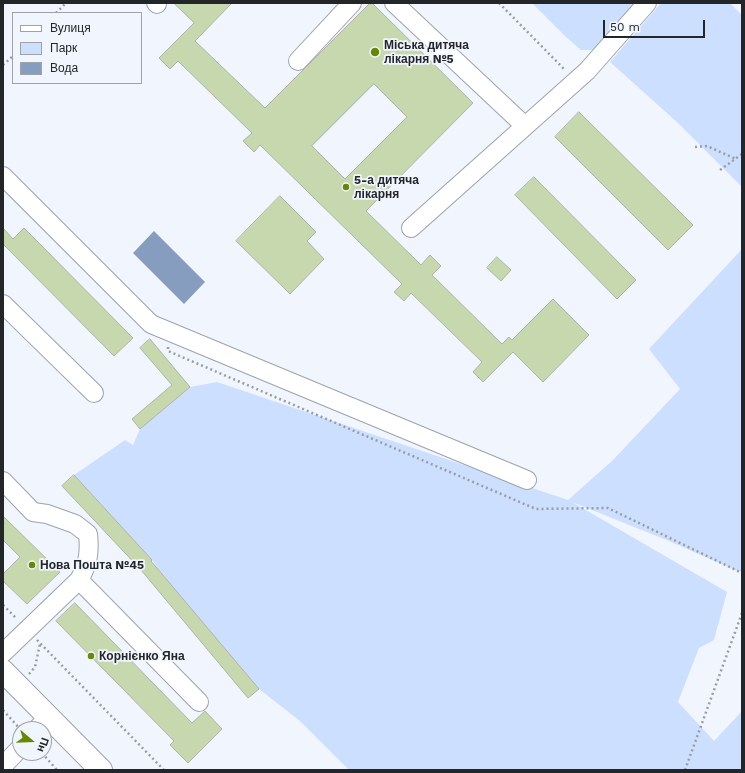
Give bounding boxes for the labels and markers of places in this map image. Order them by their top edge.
place label: Міська дитяча лікарня №5 [384,38,469,66]
marker: Міська дитяча лікарня №5 [369,46,381,58]
place label: 5-а дитяча лікарня [354,173,419,201]
marker: 5-а дитяча лікарня [341,182,351,192]
place label: Нова Пошта №45 [40,558,144,572]
marker: Нова Пошта №45 [27,560,37,570]
place label: Корнієнко Яна [99,649,185,663]
marker: Корнієнко Яна [86,651,96,661]

